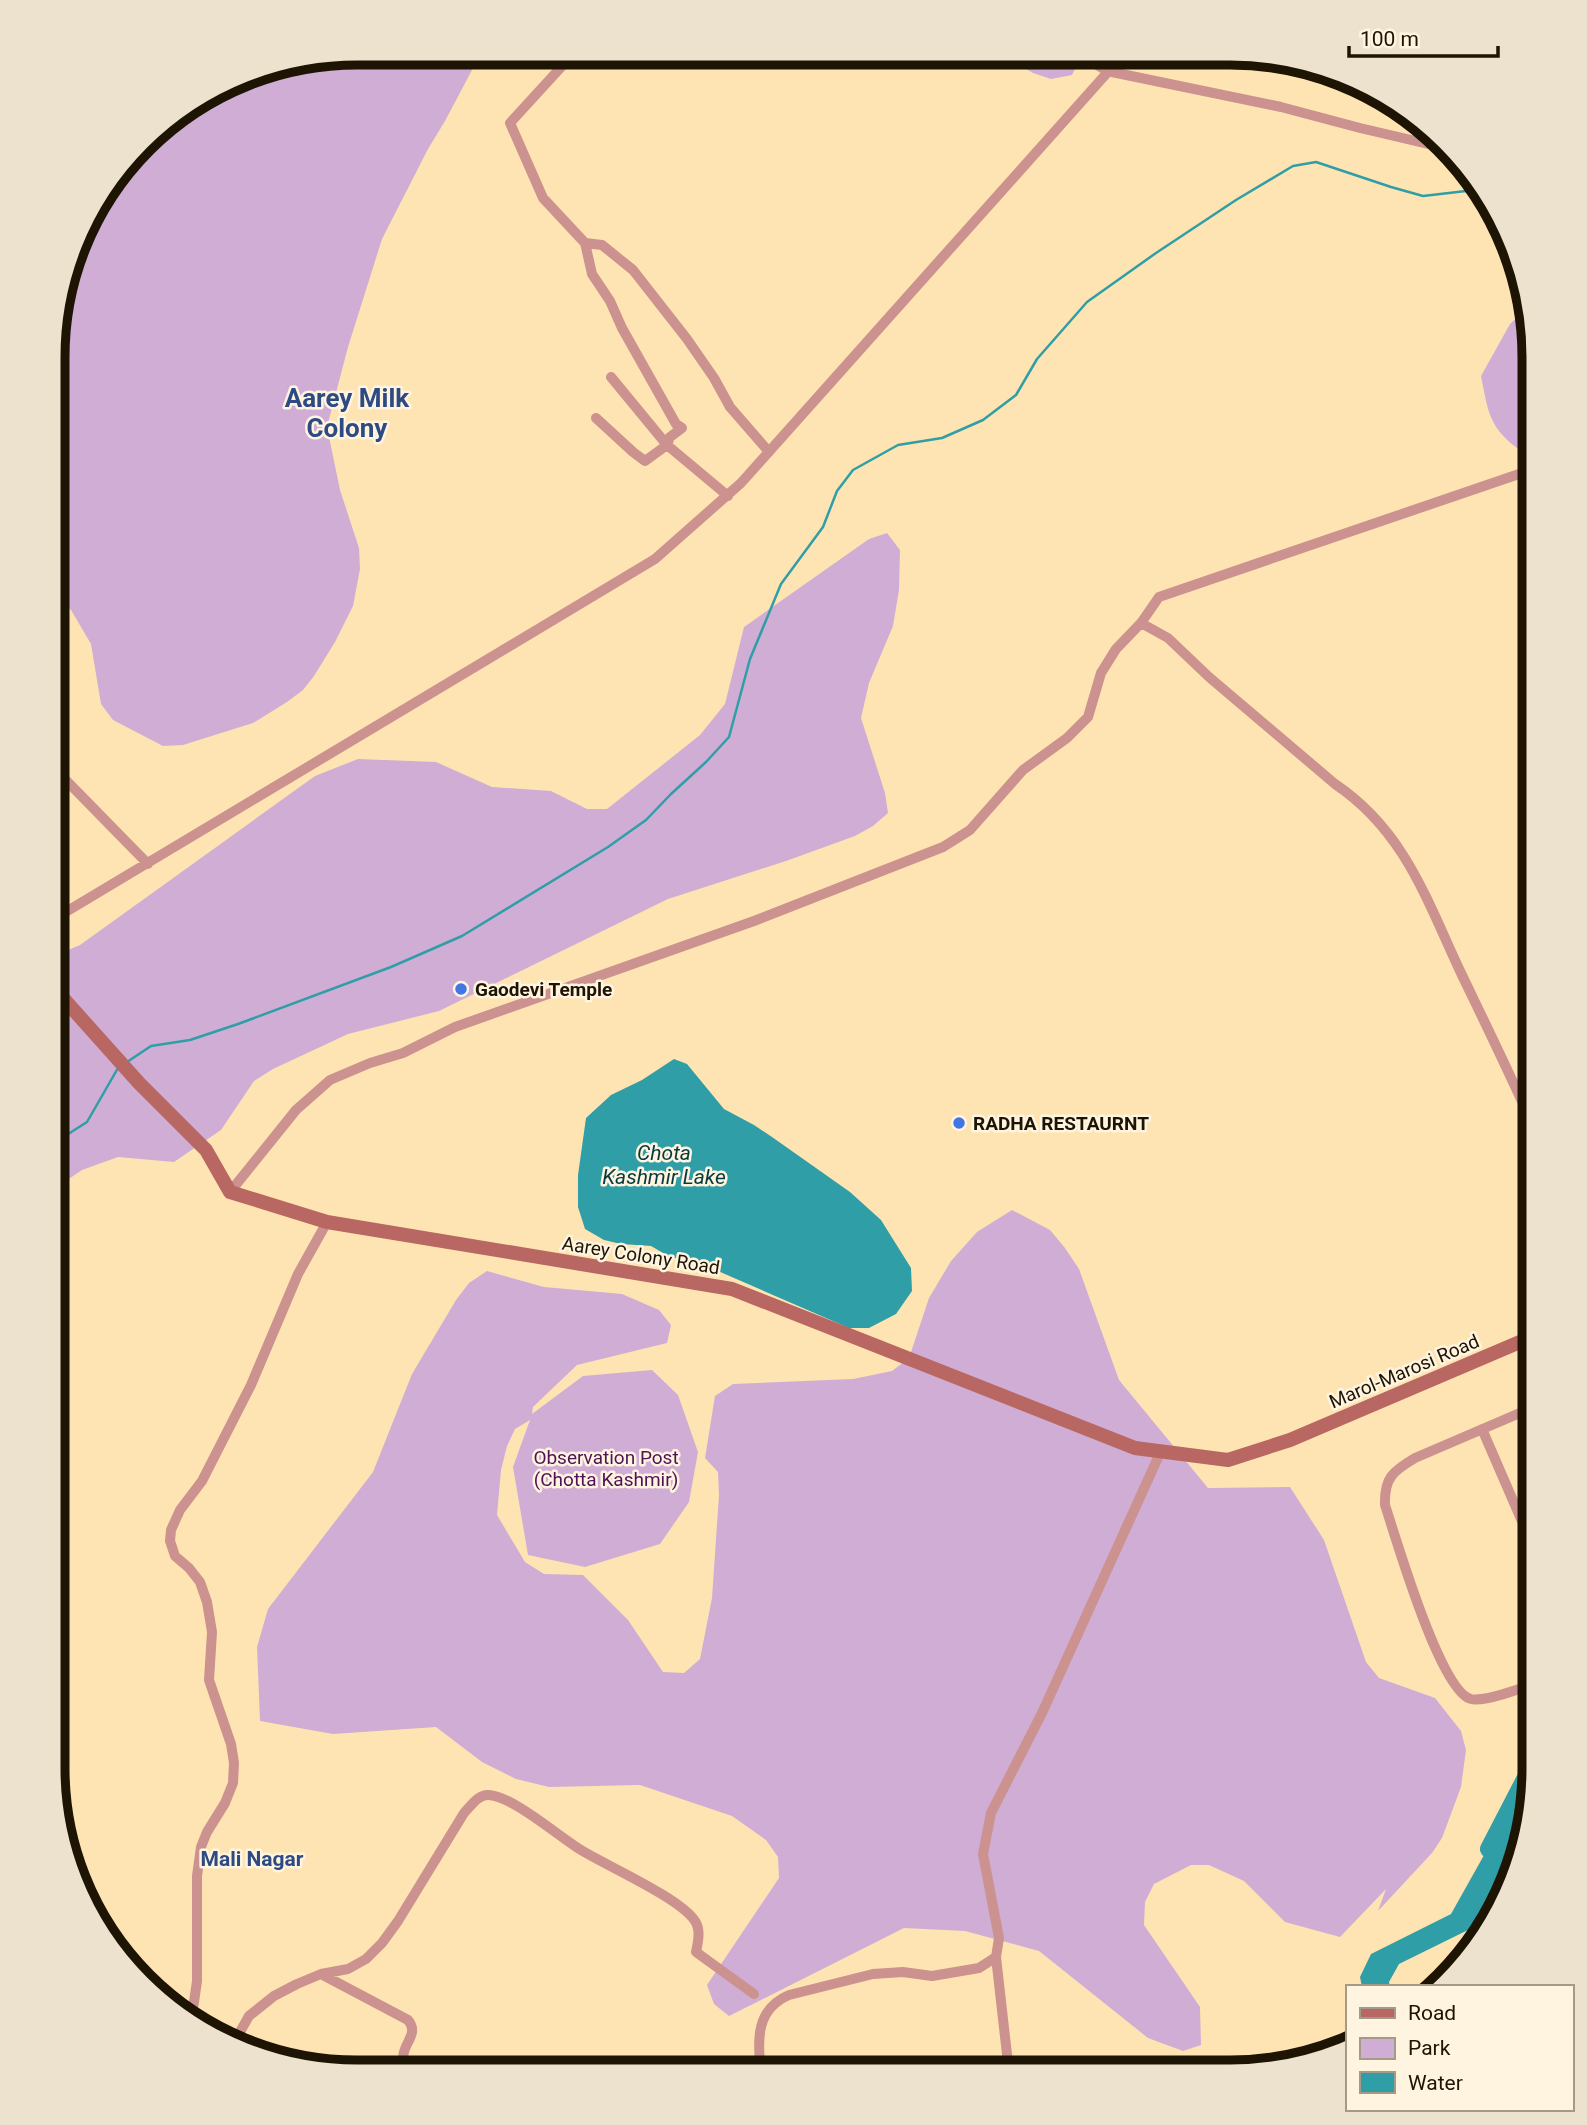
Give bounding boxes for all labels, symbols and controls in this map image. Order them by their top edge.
scale bar [1349,14,1498,58]
text: 100 m [1360,27,1419,51]
district label: Aarey Milk Colony [285,383,410,443]
place label: Gaodevi Temple [475,978,612,1001]
marker: Gaodevi Temple [453,981,469,997]
place label: RADHA RESTAURNT [973,1112,1149,1135]
marker: RADHA RESTAURNT [951,1115,967,1131]
water label: Chota Kashmir Lake [602,1141,726,1189]
street label: Aarey Colony Road [561,1232,721,1279]
street label: Marol-Marosi Road [1326,1329,1483,1413]
park label: Observation Post (Chotta Kashmir) [533,1446,679,1491]
district label: Mali Nagar [201,1847,304,1871]
legend [1346,1985,1573,2111]
text: Road [1408,2001,1456,2025]
text: Park [1408,2036,1451,2060]
text: Water [1408,2071,1463,2095]

